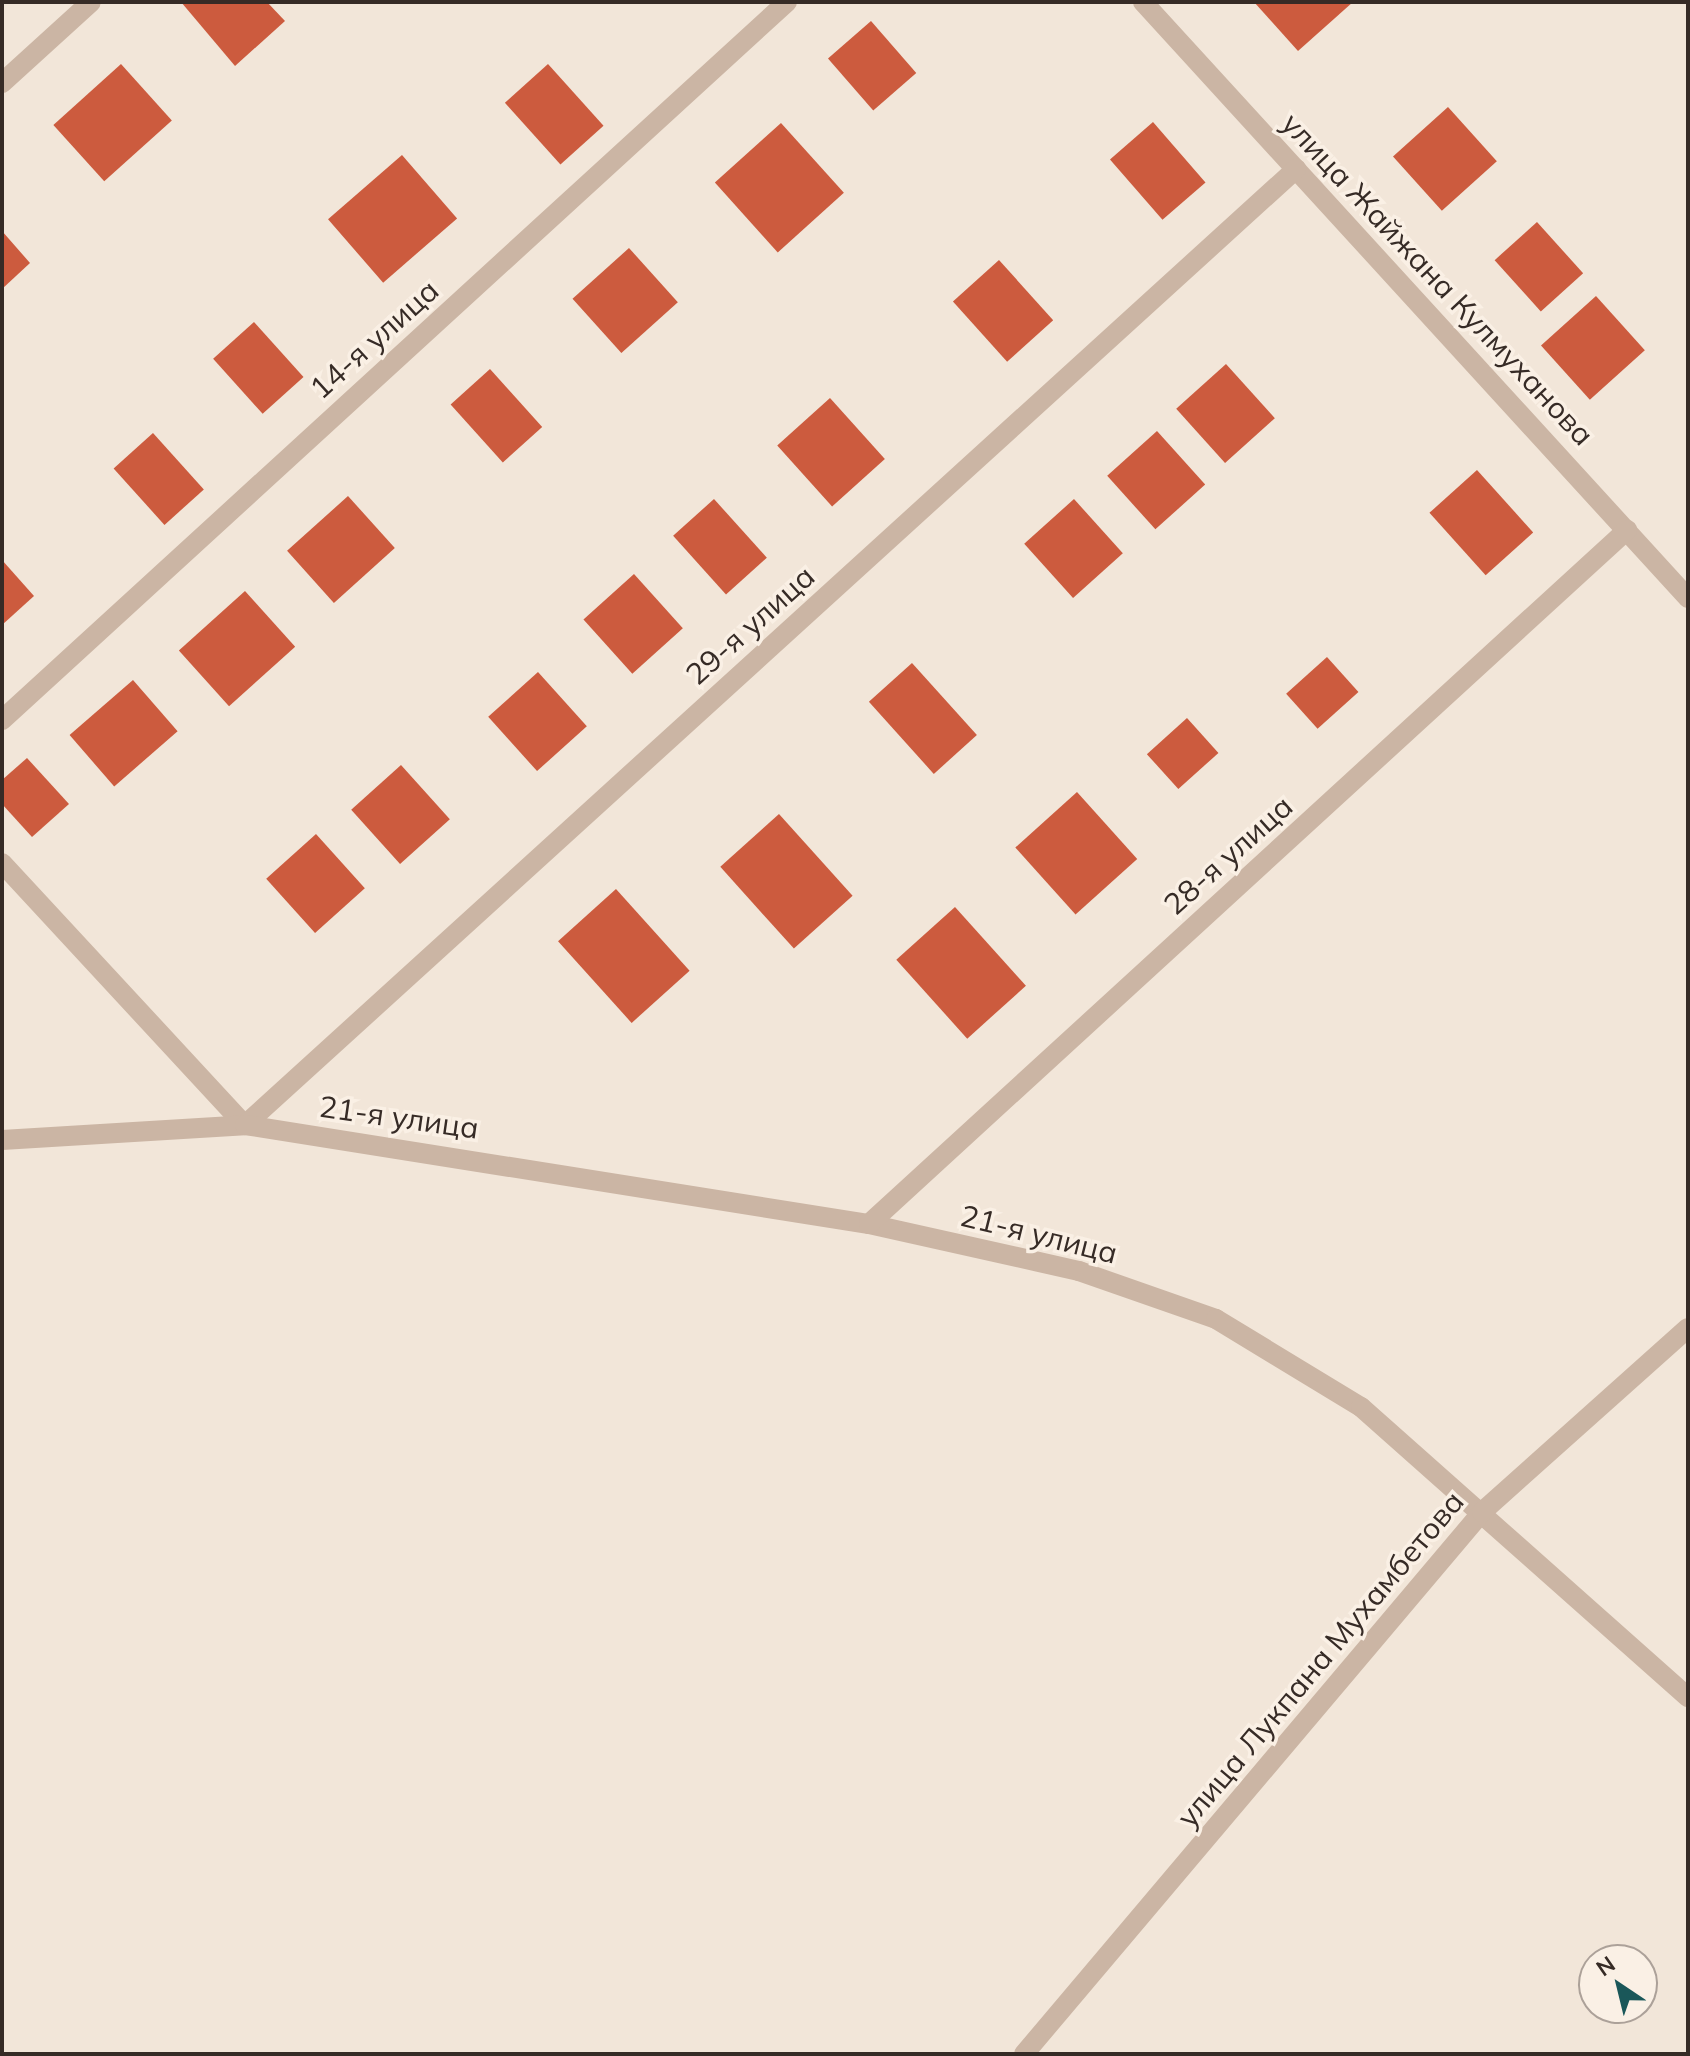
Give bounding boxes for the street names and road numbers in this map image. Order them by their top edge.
street label: улица Жайжана Кулмуханова [1274,105,1602,453]
street label: 14-я улица [302,272,446,406]
street label: 29-я улица [678,558,822,692]
street label: 28-я улица [1156,788,1300,922]
street label: 21-я улица [317,1088,481,1146]
street label: 21-я улица [957,1197,1121,1271]
street label: улица Лукпана Мухамбетова [1169,1484,1471,1834]

